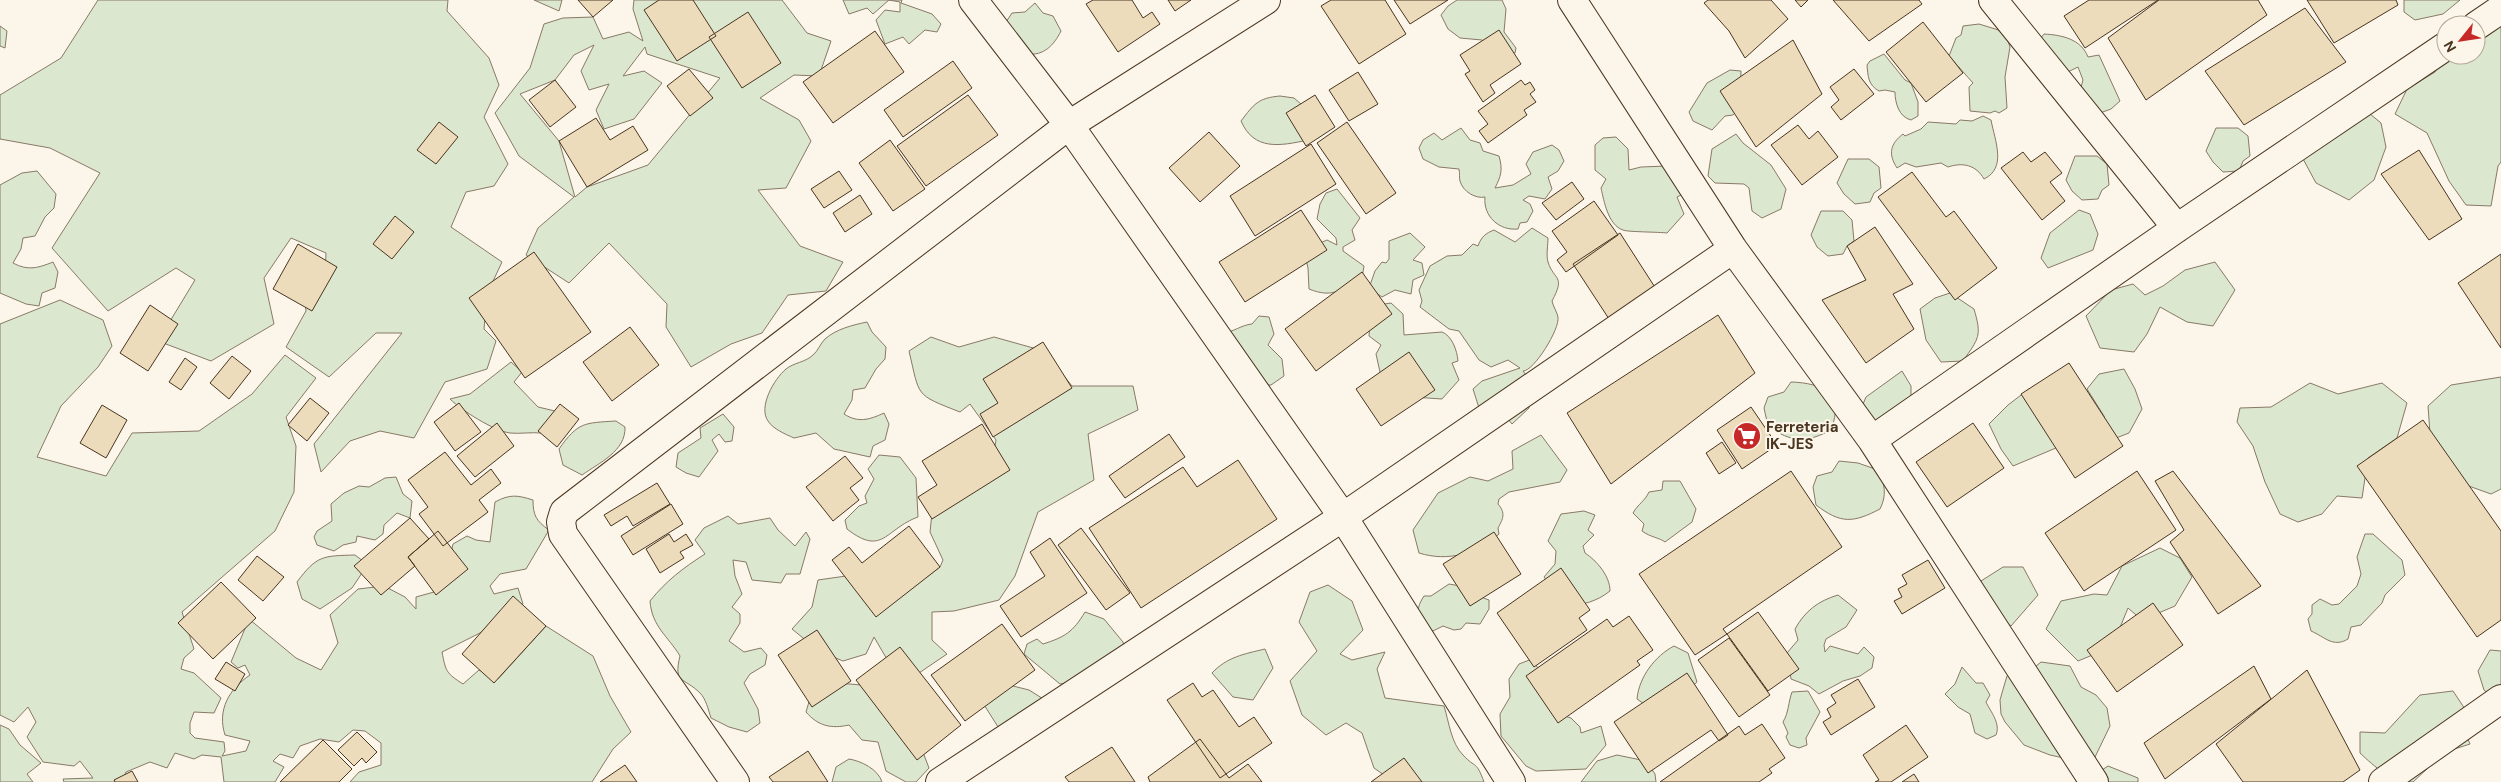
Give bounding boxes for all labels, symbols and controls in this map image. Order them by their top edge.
north arrow [2436,15,2486,65]
text: N [2439,38,2460,55]
place label: Ferreteria IK-JES [1766,417,1838,454]
supermarket icon: Ferreteria IK-JES [1732,421,1762,451]

